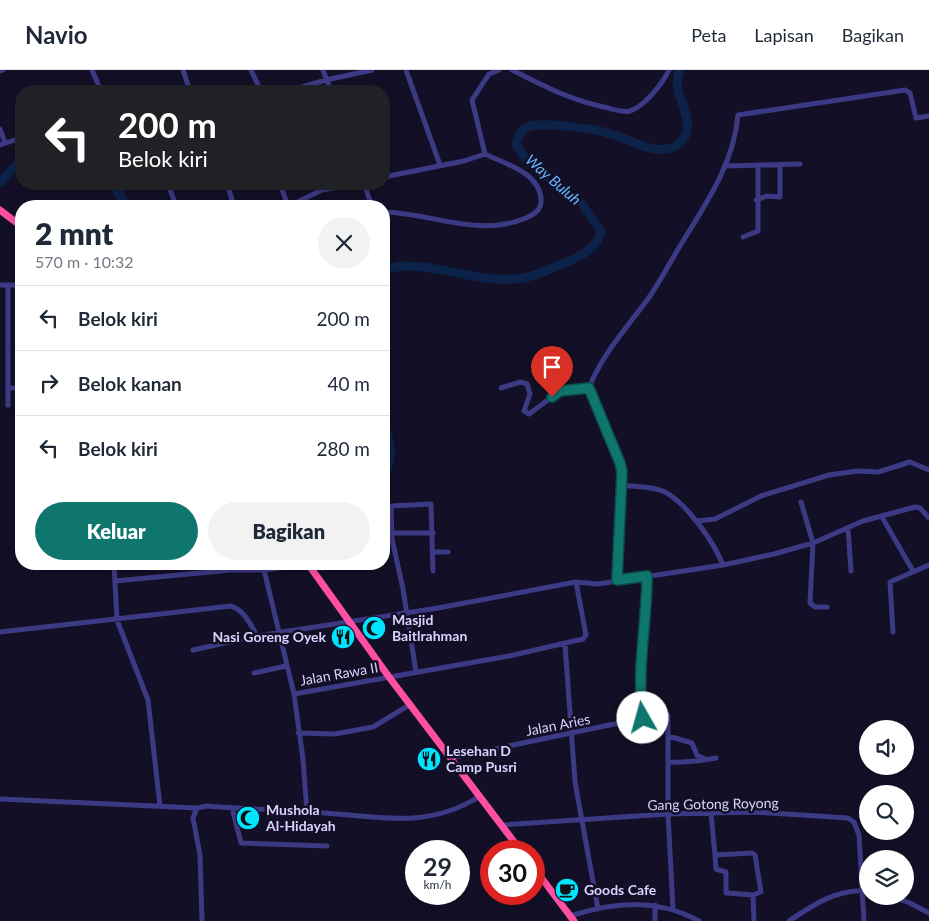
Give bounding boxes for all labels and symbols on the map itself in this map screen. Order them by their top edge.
water label: Way Buluh [522,150,585,208]
pin [531,346,573,397]
place label: Masjid Baitlrahman [392,611,467,644]
mosque icon: Masjid Baitlrahman [361,615,387,641]
restaurant icon: Nasi Goreng Oyek [330,624,356,650]
place label: Nasi Goreng Oyek [213,628,327,645]
street label: Jalan Rawa II [298,658,379,689]
position arrow [616,691,668,743]
street label: Jalan Aries [524,710,592,739]
place label: Lesehan D Camp Pusri [446,742,517,775]
restaurant icon: Lesehan D Camp Pusri [416,746,442,772]
street label: Gang Gotong Royong [647,794,779,813]
place label: Mushola Al-Hidayah [265,801,336,834]
mosque icon: Mushola Al-Hidayah [235,805,261,831]
speed limit sign: 30 [480,840,545,905]
cafe icon: Goods Cafe [554,877,580,903]
place label: Goods Cafe [584,881,657,898]

